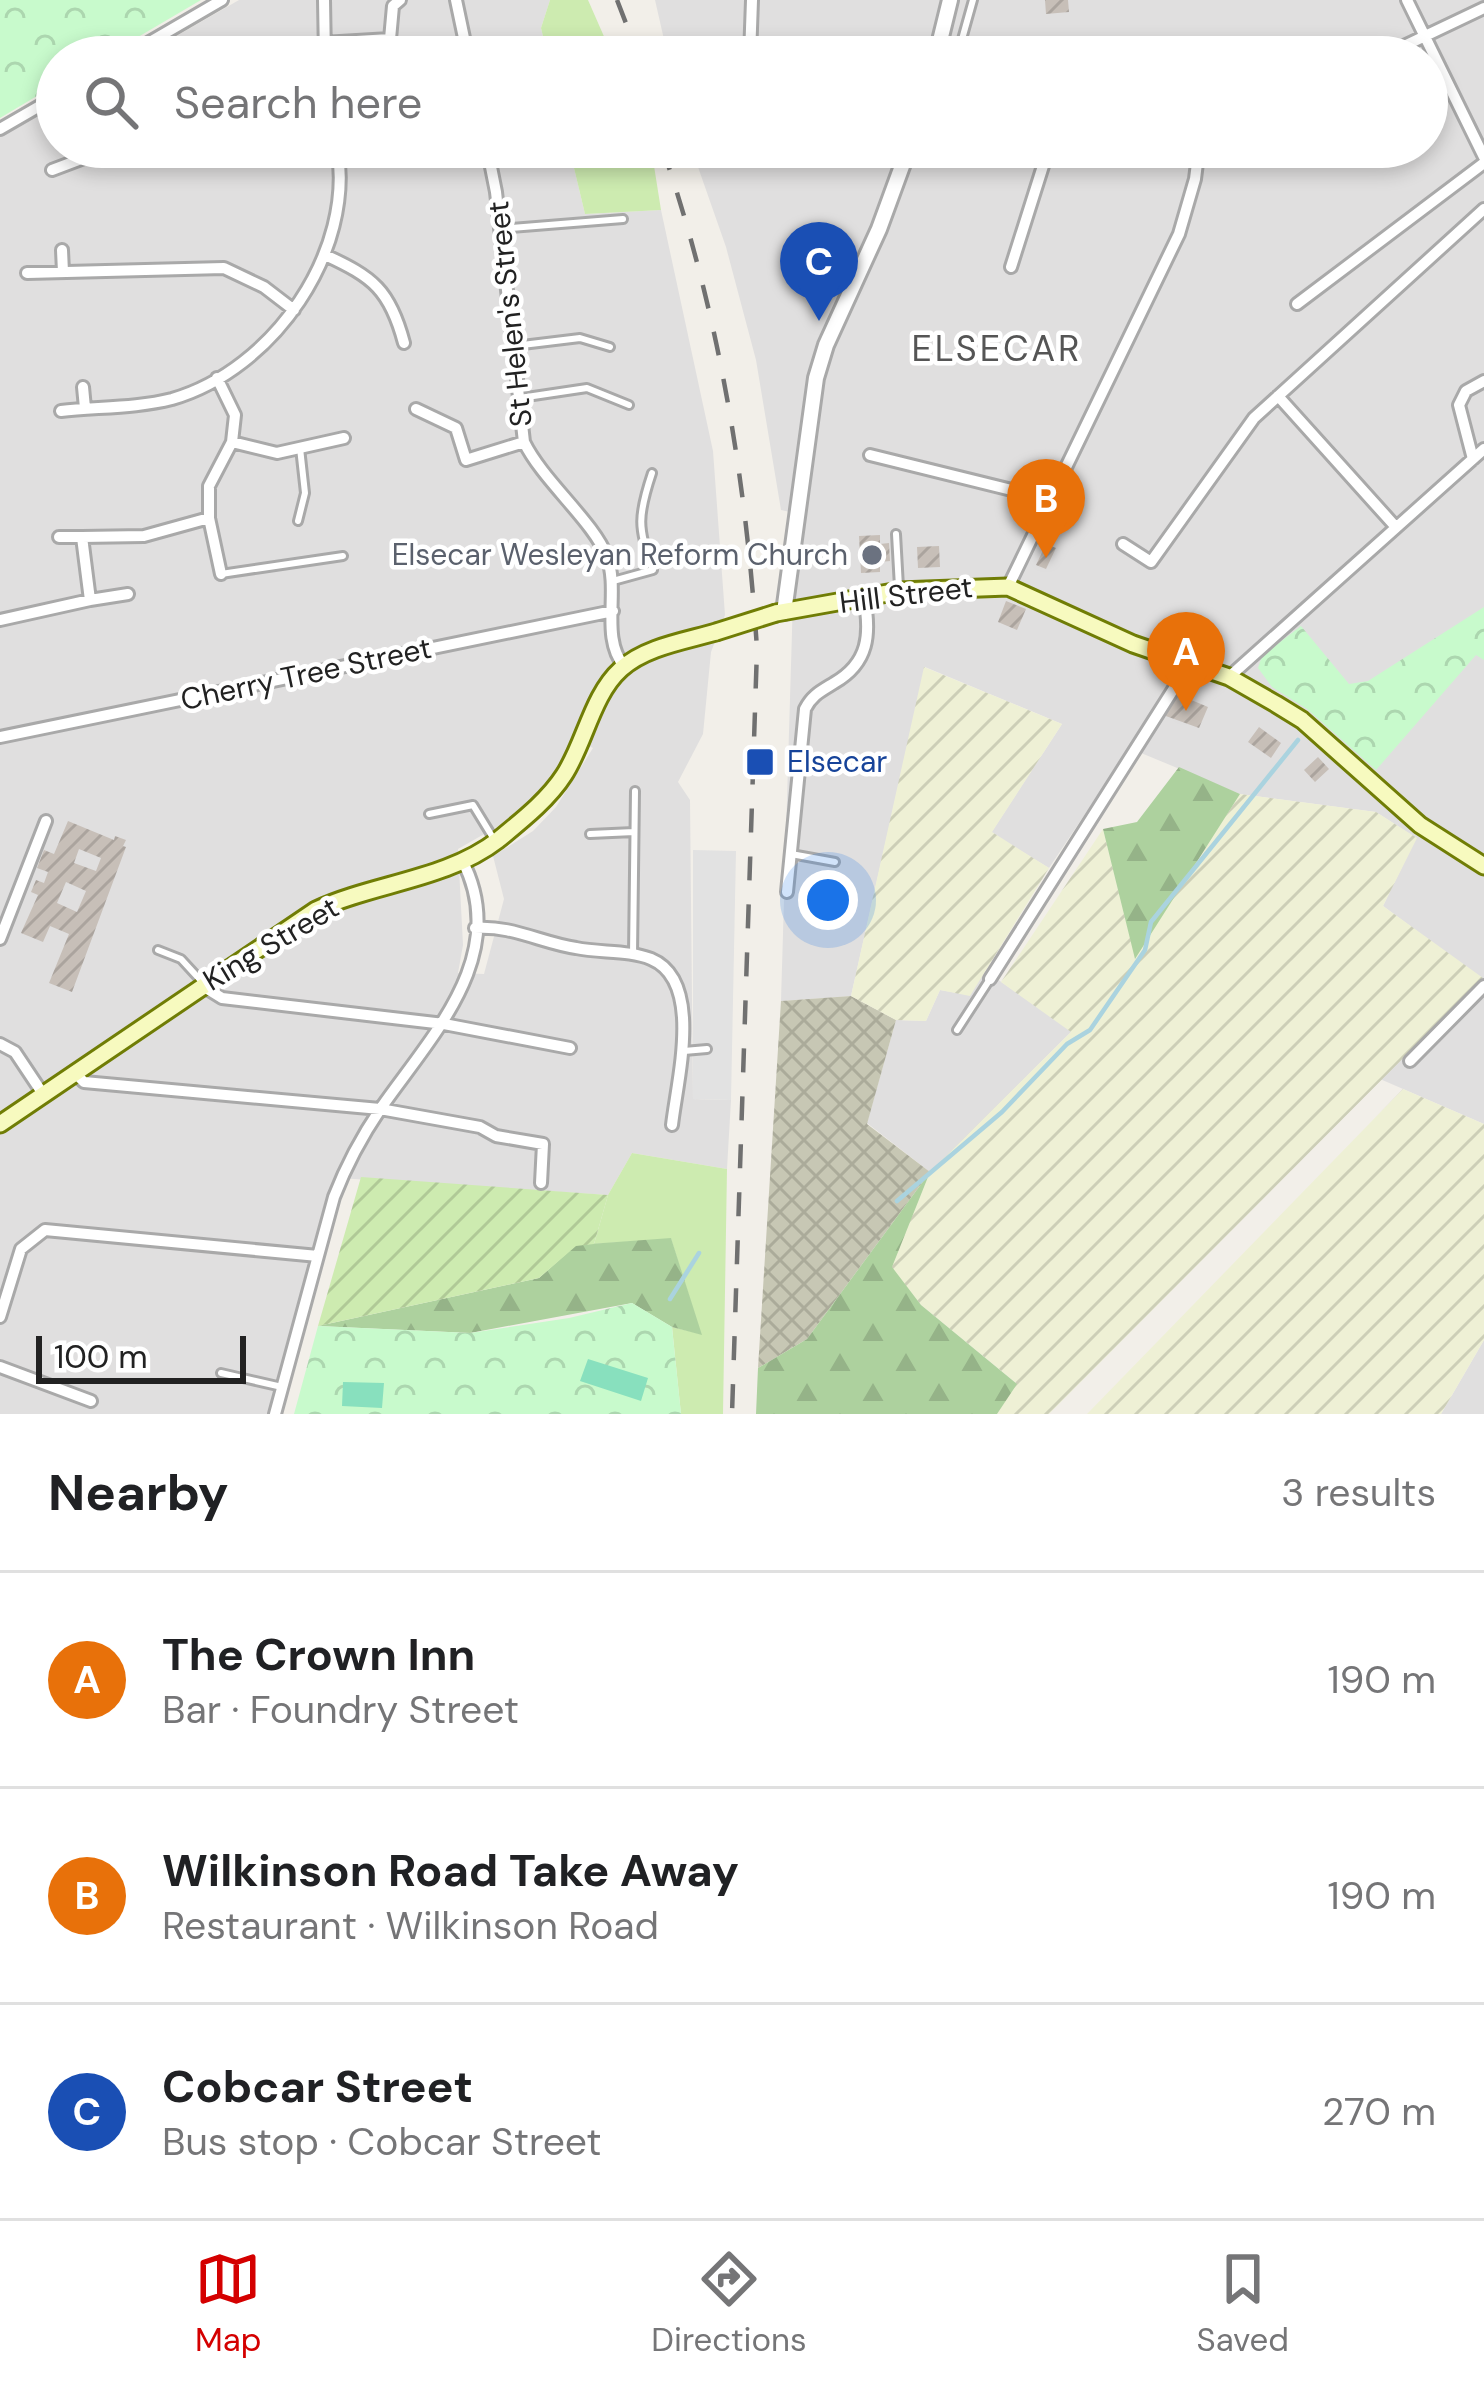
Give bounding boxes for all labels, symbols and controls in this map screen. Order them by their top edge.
search box [36,36,1448,168]
icon: search [78,69,144,135]
text: Search here [174,73,422,132]
street label: St Helen's Street [478,199,541,429]
pin: C [780,222,858,321]
district label: ELSECAR [912,325,1082,372]
pin: B [1007,459,1085,558]
place label: Elsecar Wesleyan Reform Church [392,535,848,574]
marker: Elsecar Wesleyan Reform Church [859,542,885,568]
street label: Hill Street [837,567,975,622]
pin: A [1147,612,1225,711]
street label: Cherry Tree Street [177,628,435,719]
place label: Elsecar [787,742,887,781]
marker: Elsecar [744,746,776,778]
your location [798,870,858,930]
street label: King Street [196,888,346,999]
scale bar [36,1330,246,1383]
text: 100 m [54,1335,148,1378]
text: Nearby [48,1459,229,1526]
text: 3 results [1281,1467,1436,1518]
text: The Crown Inn [162,1625,475,1684]
text: A [73,1654,101,1705]
text: 190 m [1328,1654,1436,1705]
text: Bar · Foundry Street [162,1684,519,1735]
text: Wilkinson Road Take Away [162,1841,739,1900]
text: B [75,1870,99,1921]
text: 190 m [1328,1870,1436,1921]
text: Restaurant · Wilkinson Road [162,1900,659,1951]
text: Cobcar Street [162,2057,473,2116]
text: C [73,2086,101,2137]
text: 270 m [1322,2086,1436,2137]
text: Bus stop · Cobcar Street [162,2116,602,2167]
tab: Map [195,2246,261,2361]
tab: Directions [651,2246,807,2361]
tab: Saved [1197,2246,1289,2361]

